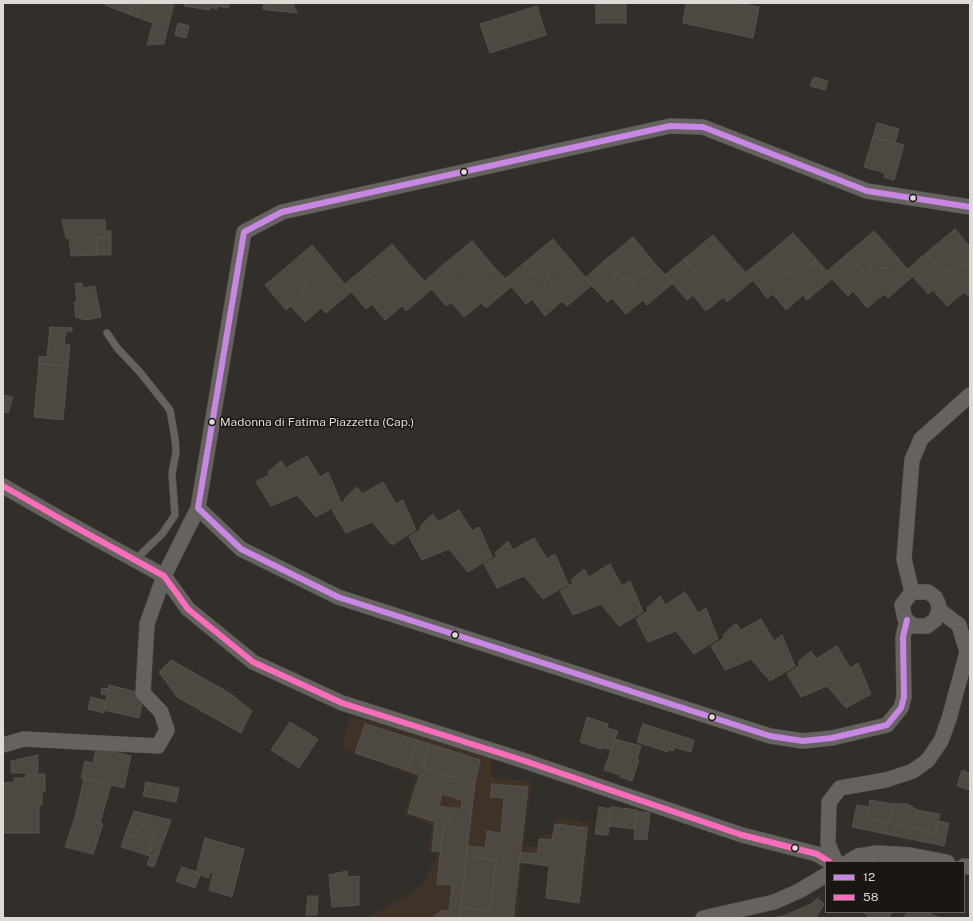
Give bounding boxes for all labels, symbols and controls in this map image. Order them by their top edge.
unlabelled marker [459,167,469,177]
unlabelled marker [908,193,918,203]
place label: Madonna di Fatima Piazzetta (Cap.) [220,415,414,429]
marker: Madonna di Fatima Piazzetta (Cap.) [207,417,217,427]
unlabelled marker [450,630,460,640]
unlabelled marker [707,712,717,722]
unlabelled marker [790,843,800,853]
legend [825,861,965,913]
text: 12 [863,870,875,884]
text: 58 [863,890,878,904]

